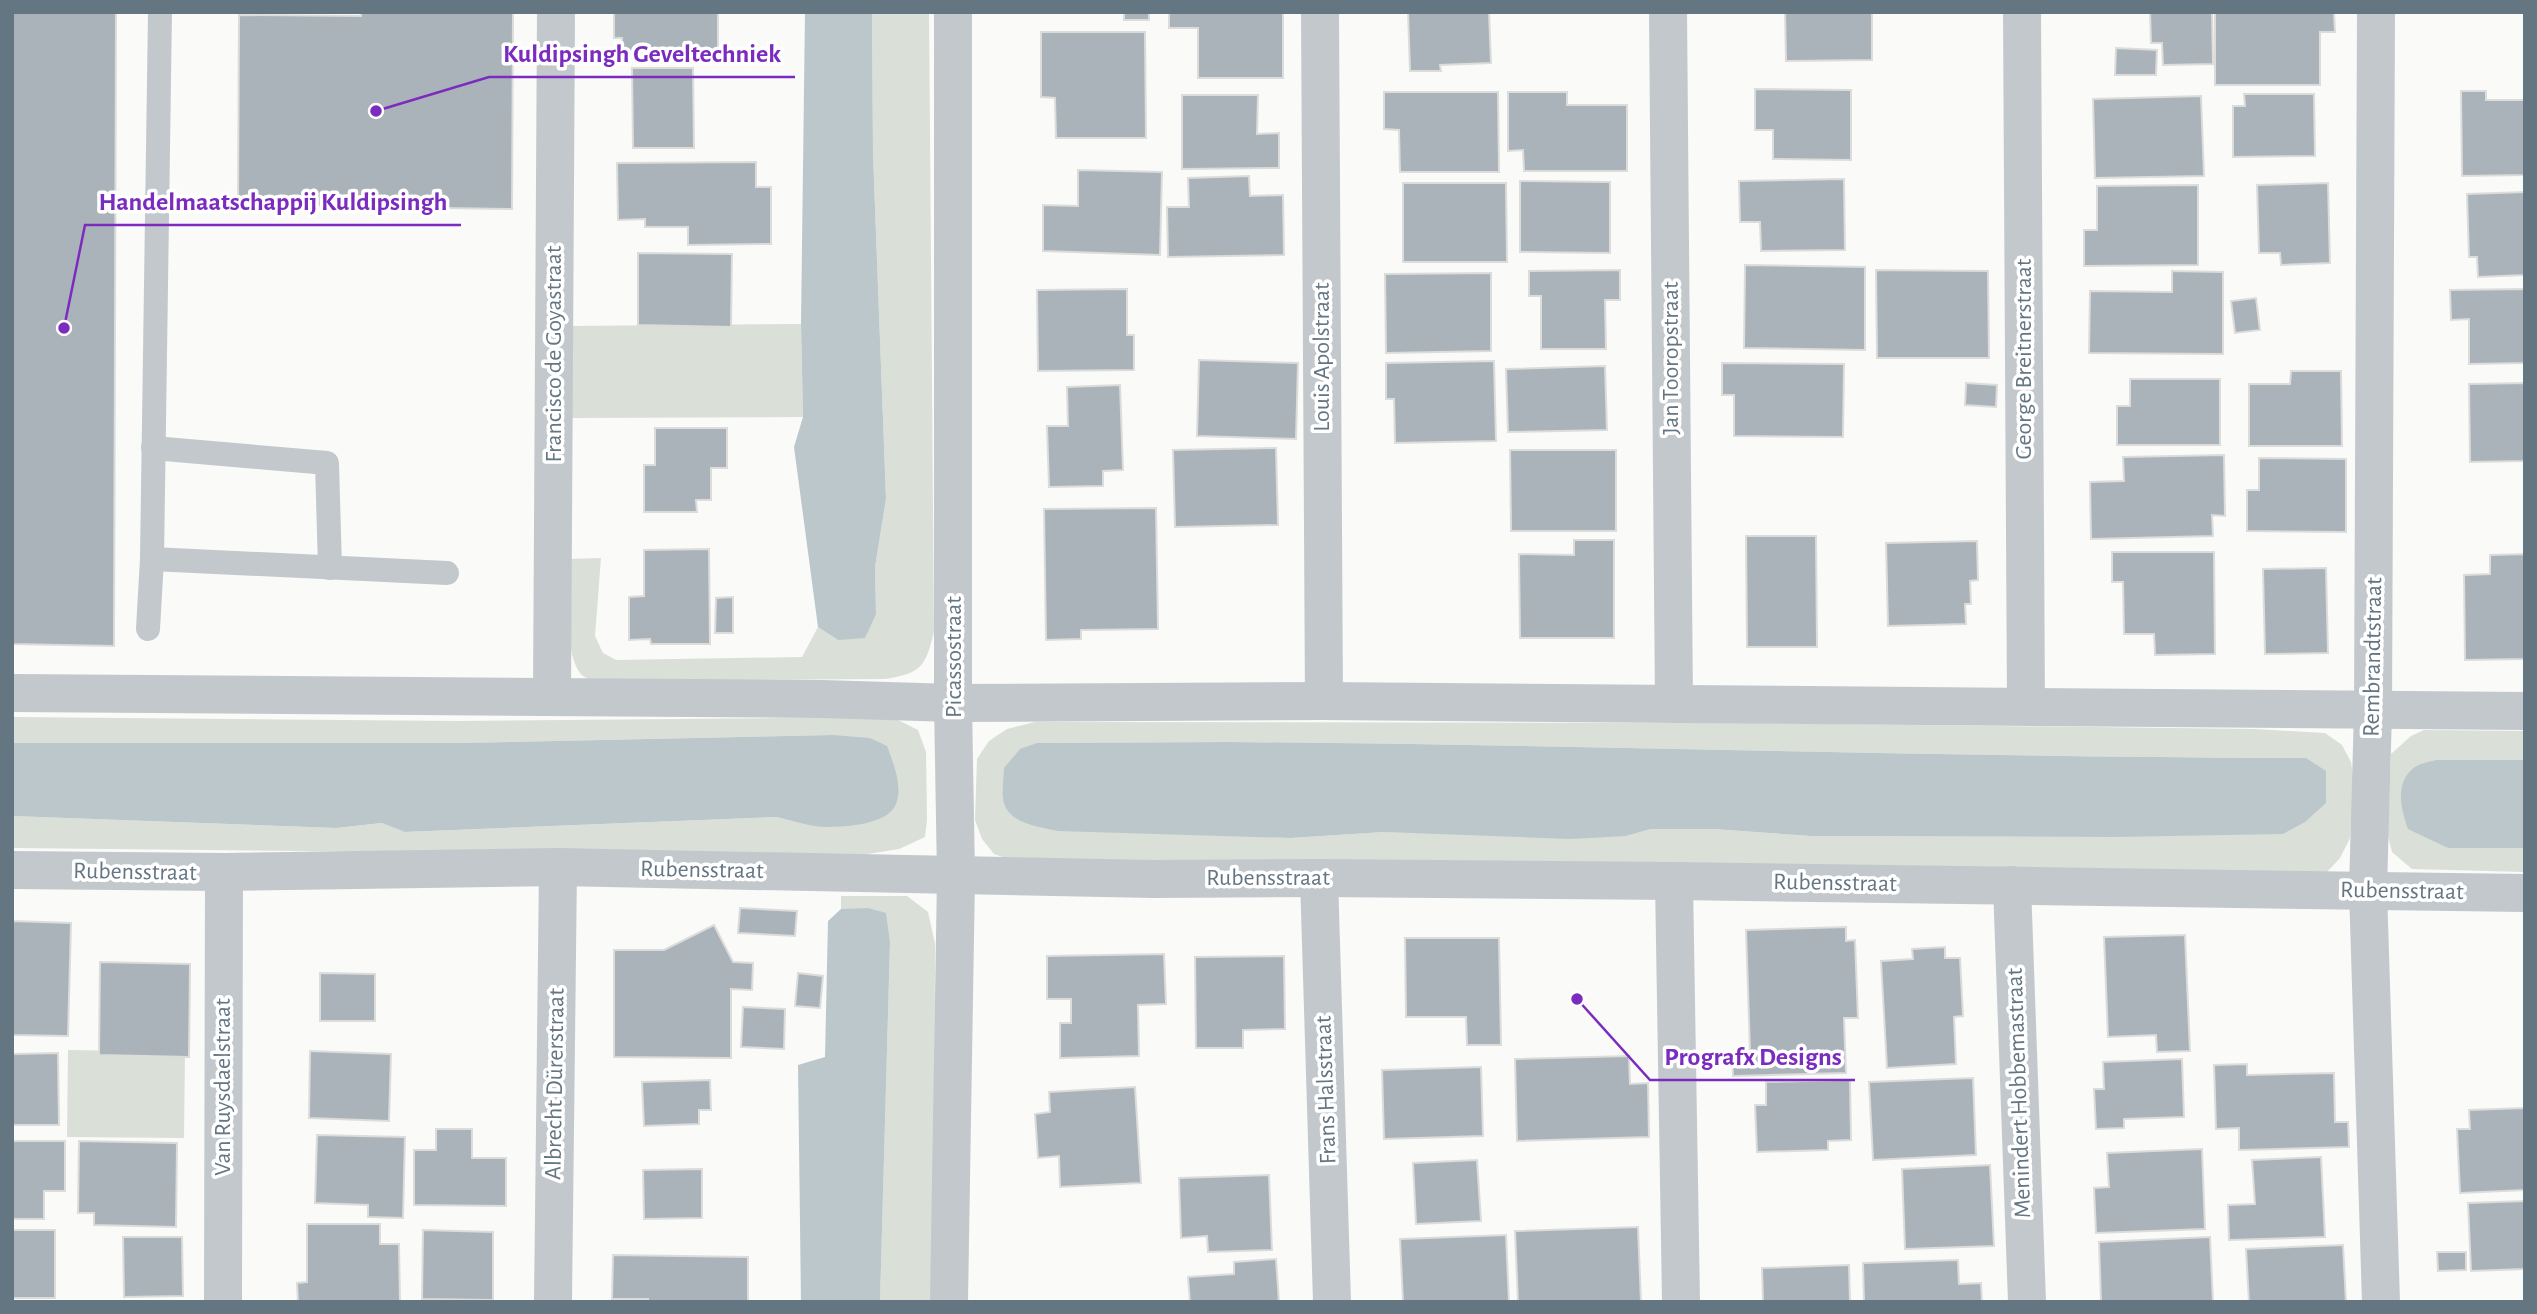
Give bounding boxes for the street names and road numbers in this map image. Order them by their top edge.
street label: Francisco de Goyastraat [542,245,566,462]
street label: George Breitnerstraat [2012,258,2036,459]
street label: Jan Tooropstraat [1659,281,1683,435]
street label: Louis Apolstraat [1310,282,1334,432]
street label: Rembrandtstraat [2360,577,2386,737]
street label: Picassostraat [942,596,966,718]
street label: Rubensstraat [640,857,764,883]
street label: Rubensstraat [73,859,197,885]
street label: Rubensstraat [1206,866,1330,890]
street label: Rubensstraat [1773,870,1897,896]
street label: Rubensstraat [2340,878,2464,904]
street label: Menindert Hobbemastraat [2003,967,2035,1219]
street label: Albrecht Dürerstraat [541,987,569,1180]
street label: Van Ruysdaelstraat [211,998,235,1176]
street label: Frans Halsstraat [1311,1015,1341,1165]

